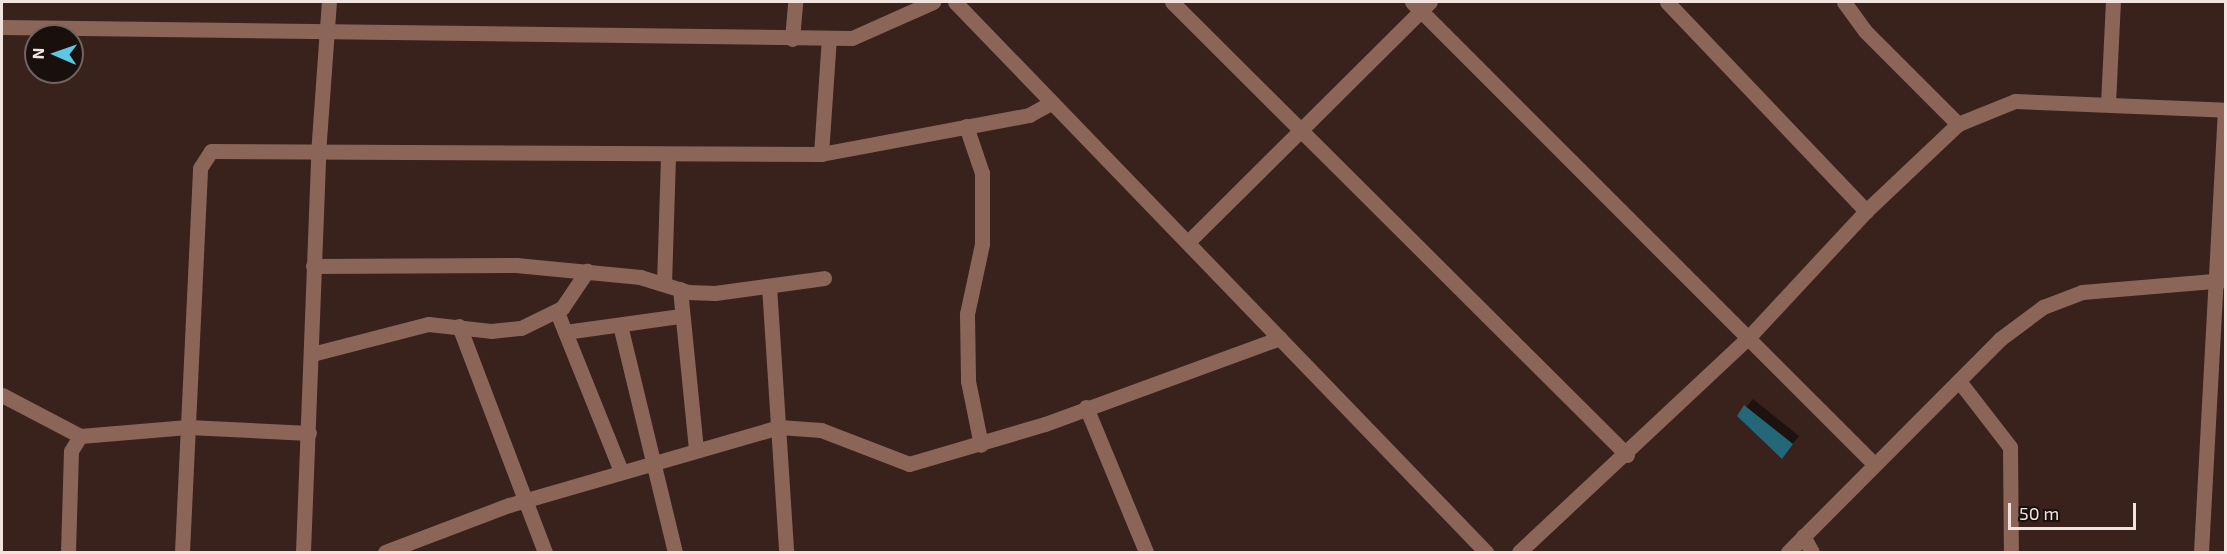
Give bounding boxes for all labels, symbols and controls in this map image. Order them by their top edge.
north arrow [24,24,84,84]
text: N [28,47,47,60]
scale bar [2011,491,2138,529]
text: 50 m [2019,502,2059,524]

